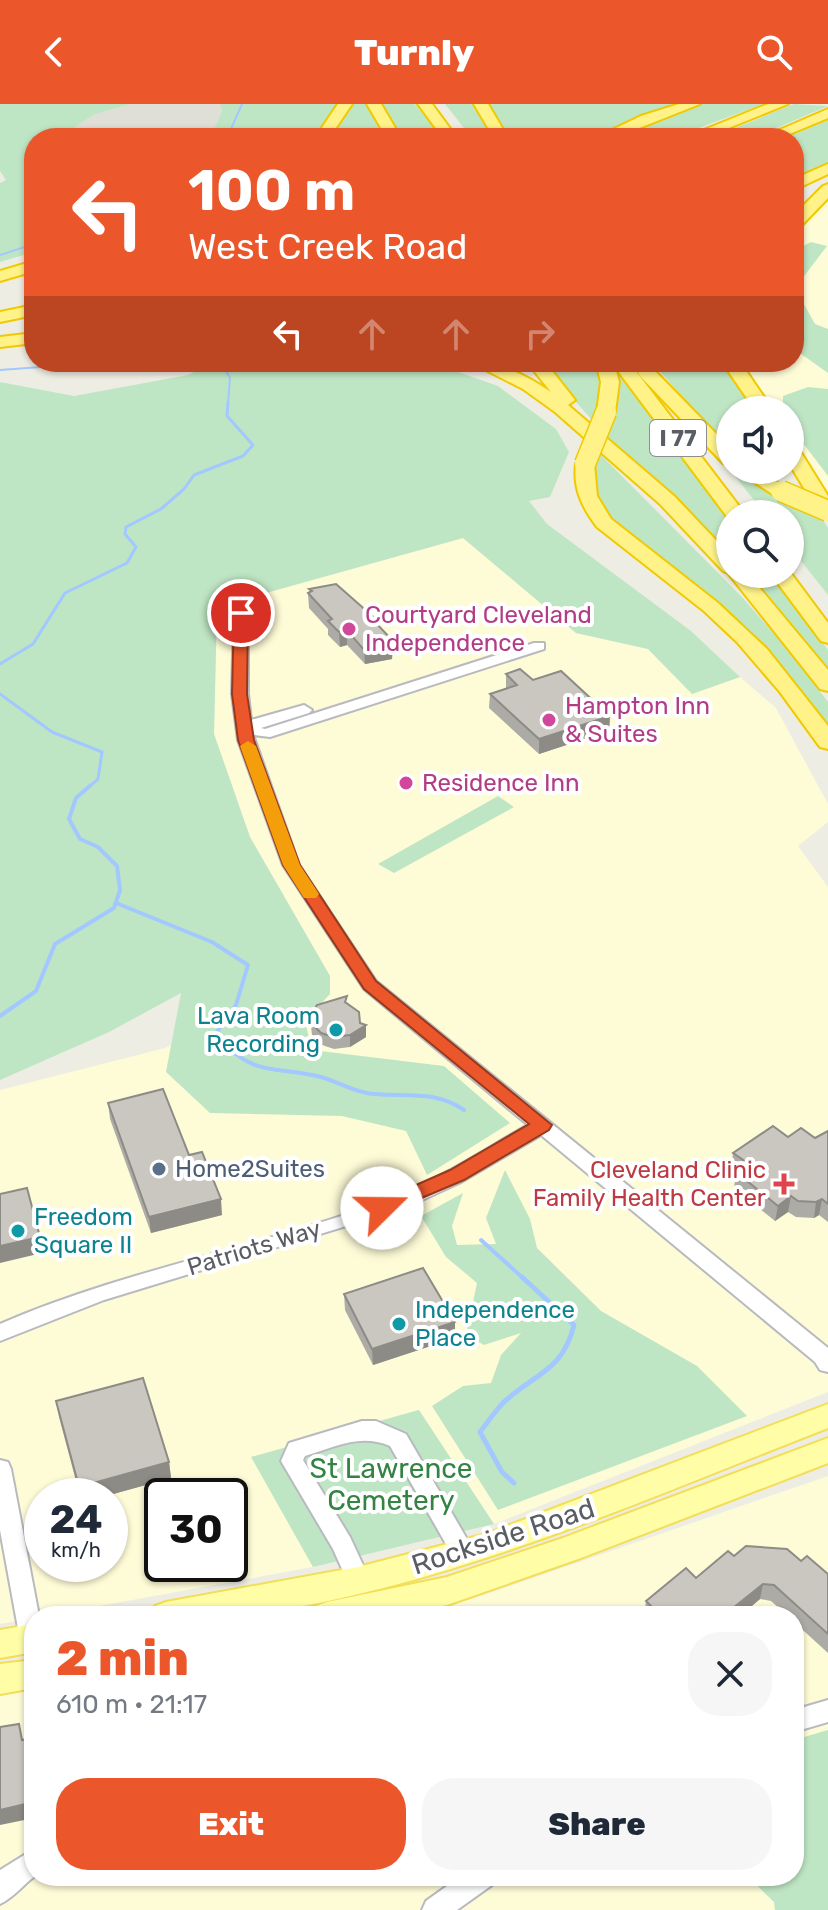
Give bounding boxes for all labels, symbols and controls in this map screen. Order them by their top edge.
icon: back [32,30,76,74]
icon: search [752,30,796,74]
text: Turnly [354,31,474,74]
text: 100 m [188,158,355,224]
icon: left [56,160,160,264]
text: West Creek Road [188,225,467,268]
icon: left [266,312,310,356]
icon: ahead [350,312,394,356]
icon: ahead [434,312,478,356]
icon: right [518,312,562,356]
map controls [716,396,804,588]
button: sound [716,396,804,484]
road number: I 77 [650,420,706,456]
button: search [716,500,804,588]
pin [207,579,275,647]
icon: arrive [219,591,263,635]
place label: Courtyard Cleveland Independence [365,601,592,657]
marker: Courtyard Cleveland Independence [340,620,358,638]
place label: Hampton Inn & Suites [565,692,710,748]
marker: Hampton Inn & Suites [540,711,558,729]
place label: Residence Inn [422,769,580,797]
marker: Residence Inn [397,774,415,792]
place label: Lava Room Recording [197,1002,320,1058]
marker: Lava Room Recording [327,1021,345,1039]
place label: Home2Suites [175,1155,325,1183]
place label: Cleveland Clinic Family Health Center [533,1156,766,1212]
marker: Home2Suites [150,1160,168,1178]
position arrow [340,1166,424,1250]
marker: Cleveland Clinic Family Health Center [773,1173,795,1195]
place label: Freedom Square II [34,1203,133,1259]
street label: Patriots Way [184,1214,324,1282]
marker: Freedom Square II [9,1222,27,1240]
place label: Independence Place [415,1296,575,1352]
marker: Independence Place [390,1315,408,1333]
park label: St Lawrence Cemetery [310,1452,473,1517]
speed limit sign: 30 [144,1478,248,1582]
street label: Rockside Road [407,1491,599,1582]
text: 24 [49,1496,103,1543]
text: km/h [51,1538,101,1562]
text: 2 min [56,1630,189,1687]
button: close [688,1632,772,1716]
text: 610 m · 21:17 [56,1689,207,1720]
button: Exit [56,1778,406,1870]
button: Share [422,1778,772,1870]

